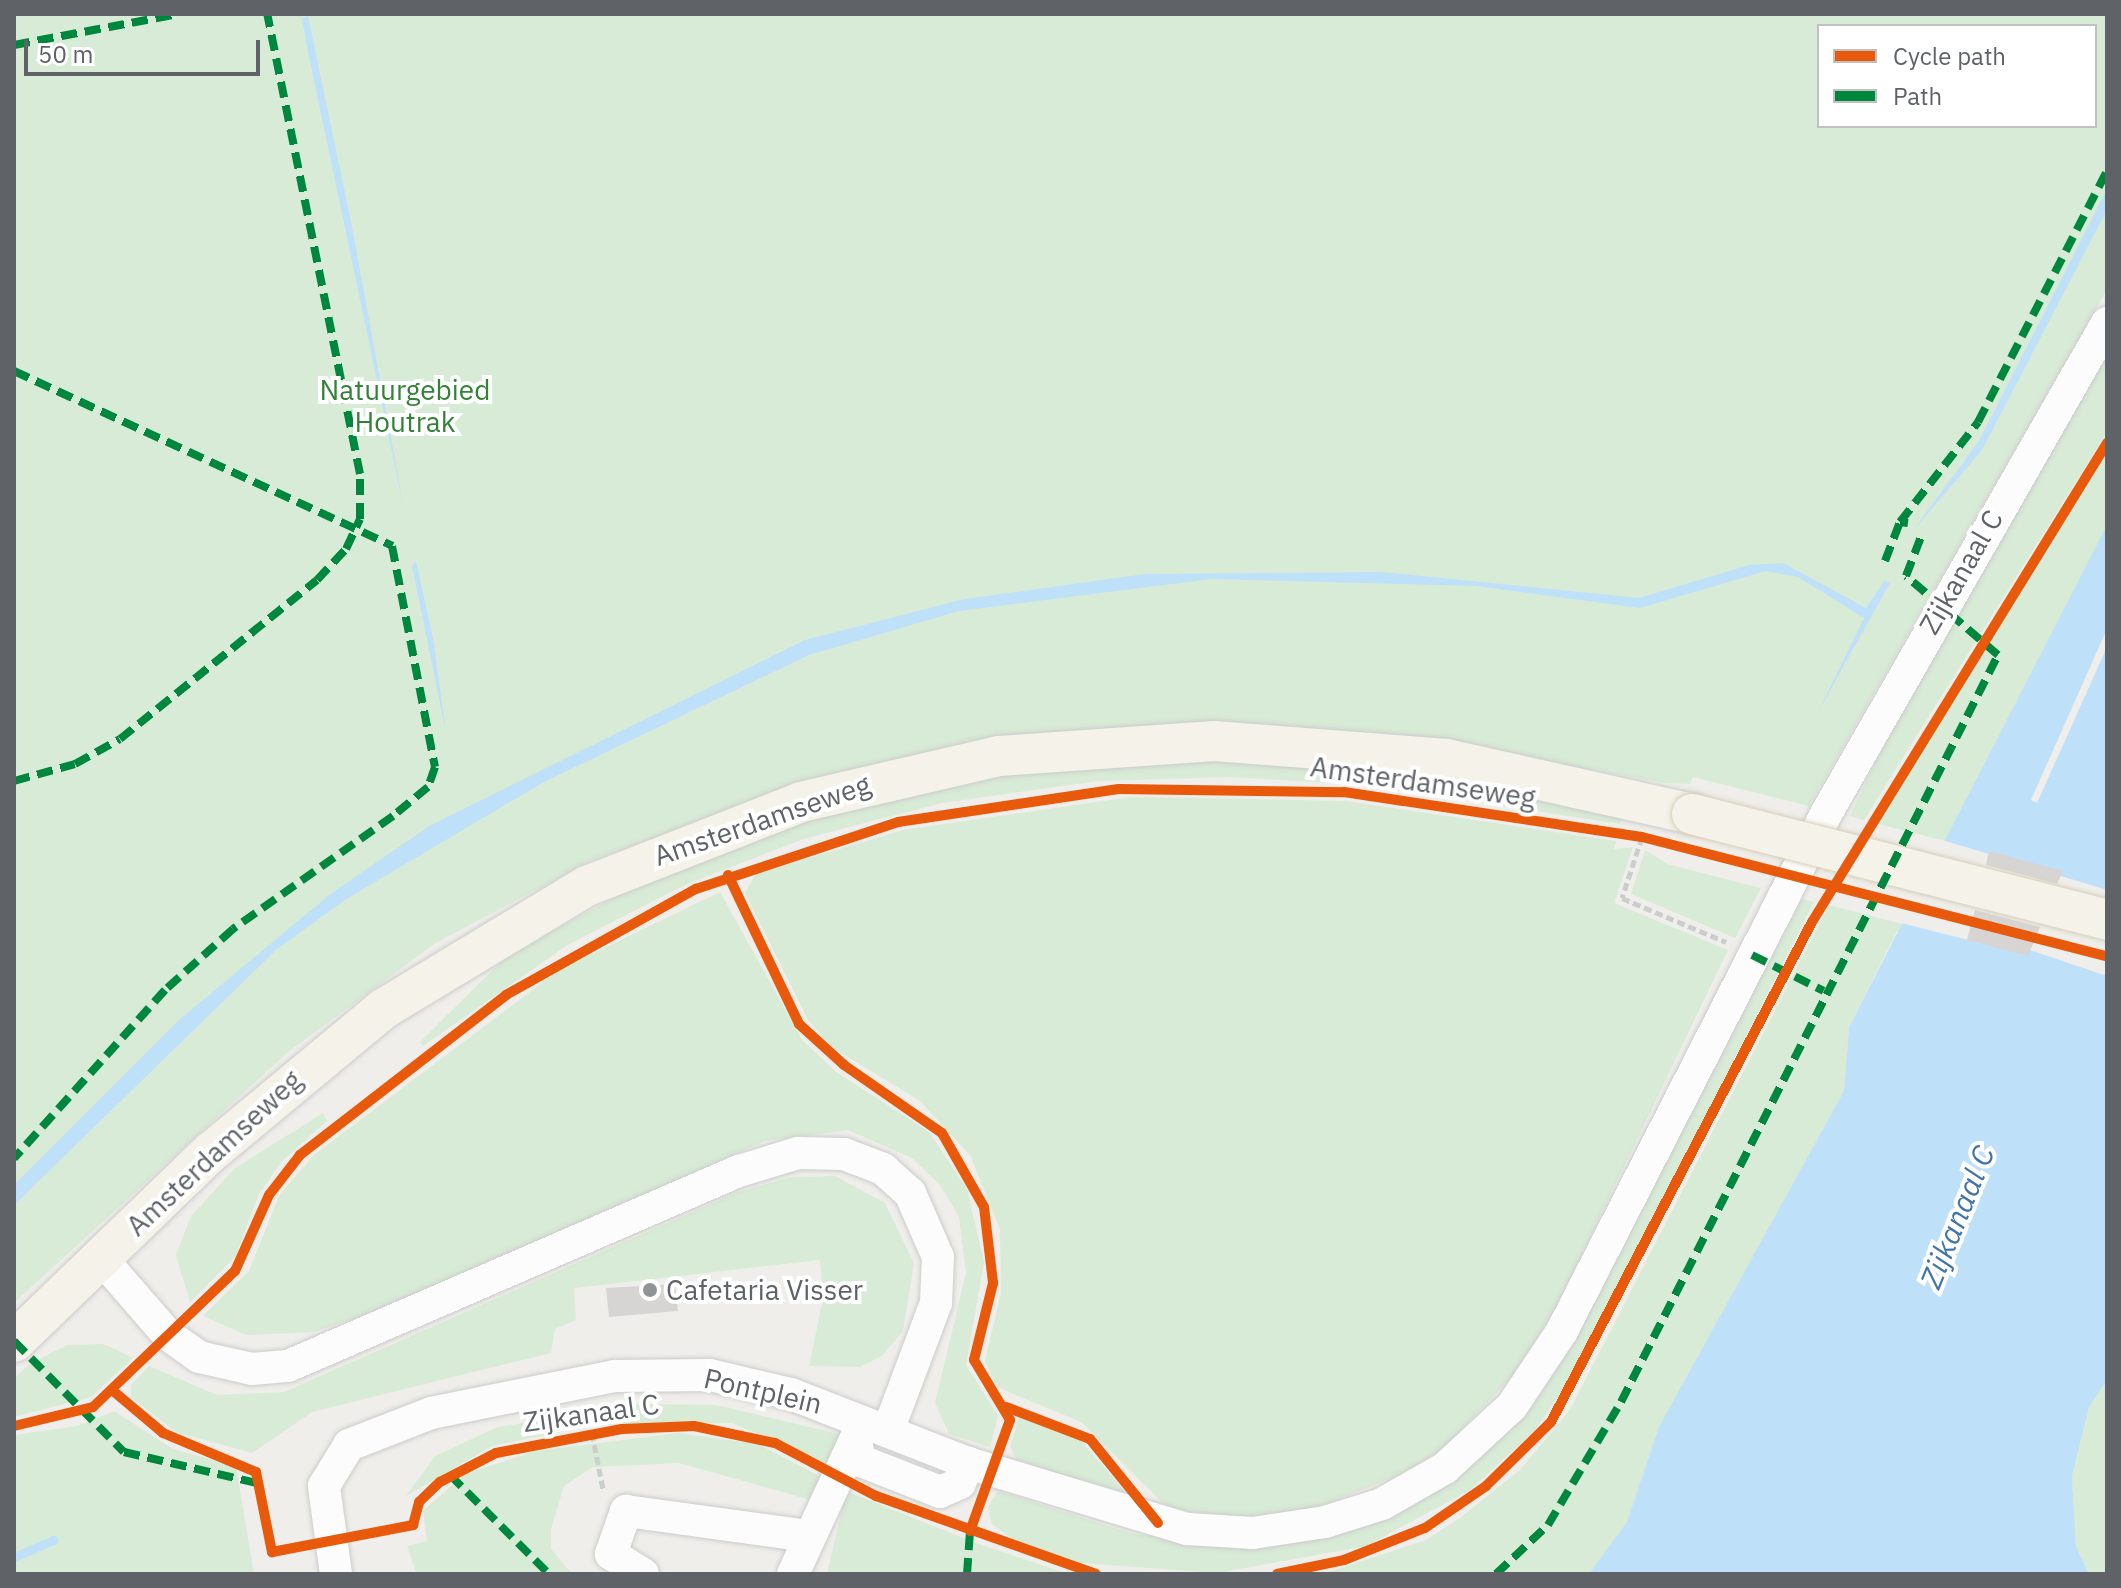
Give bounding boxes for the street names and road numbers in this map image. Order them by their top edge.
street label: Zijkanaal C [1912,504,2010,640]
street label: Amsterdamseweg [1308,750,1538,814]
street label: Amsterdamseweg [649,767,875,873]
street label: Amsterdamseweg [120,1063,308,1243]
street label: Pontplein [701,1361,825,1421]
street label: Zijkanaal C [521,1387,661,1439]

